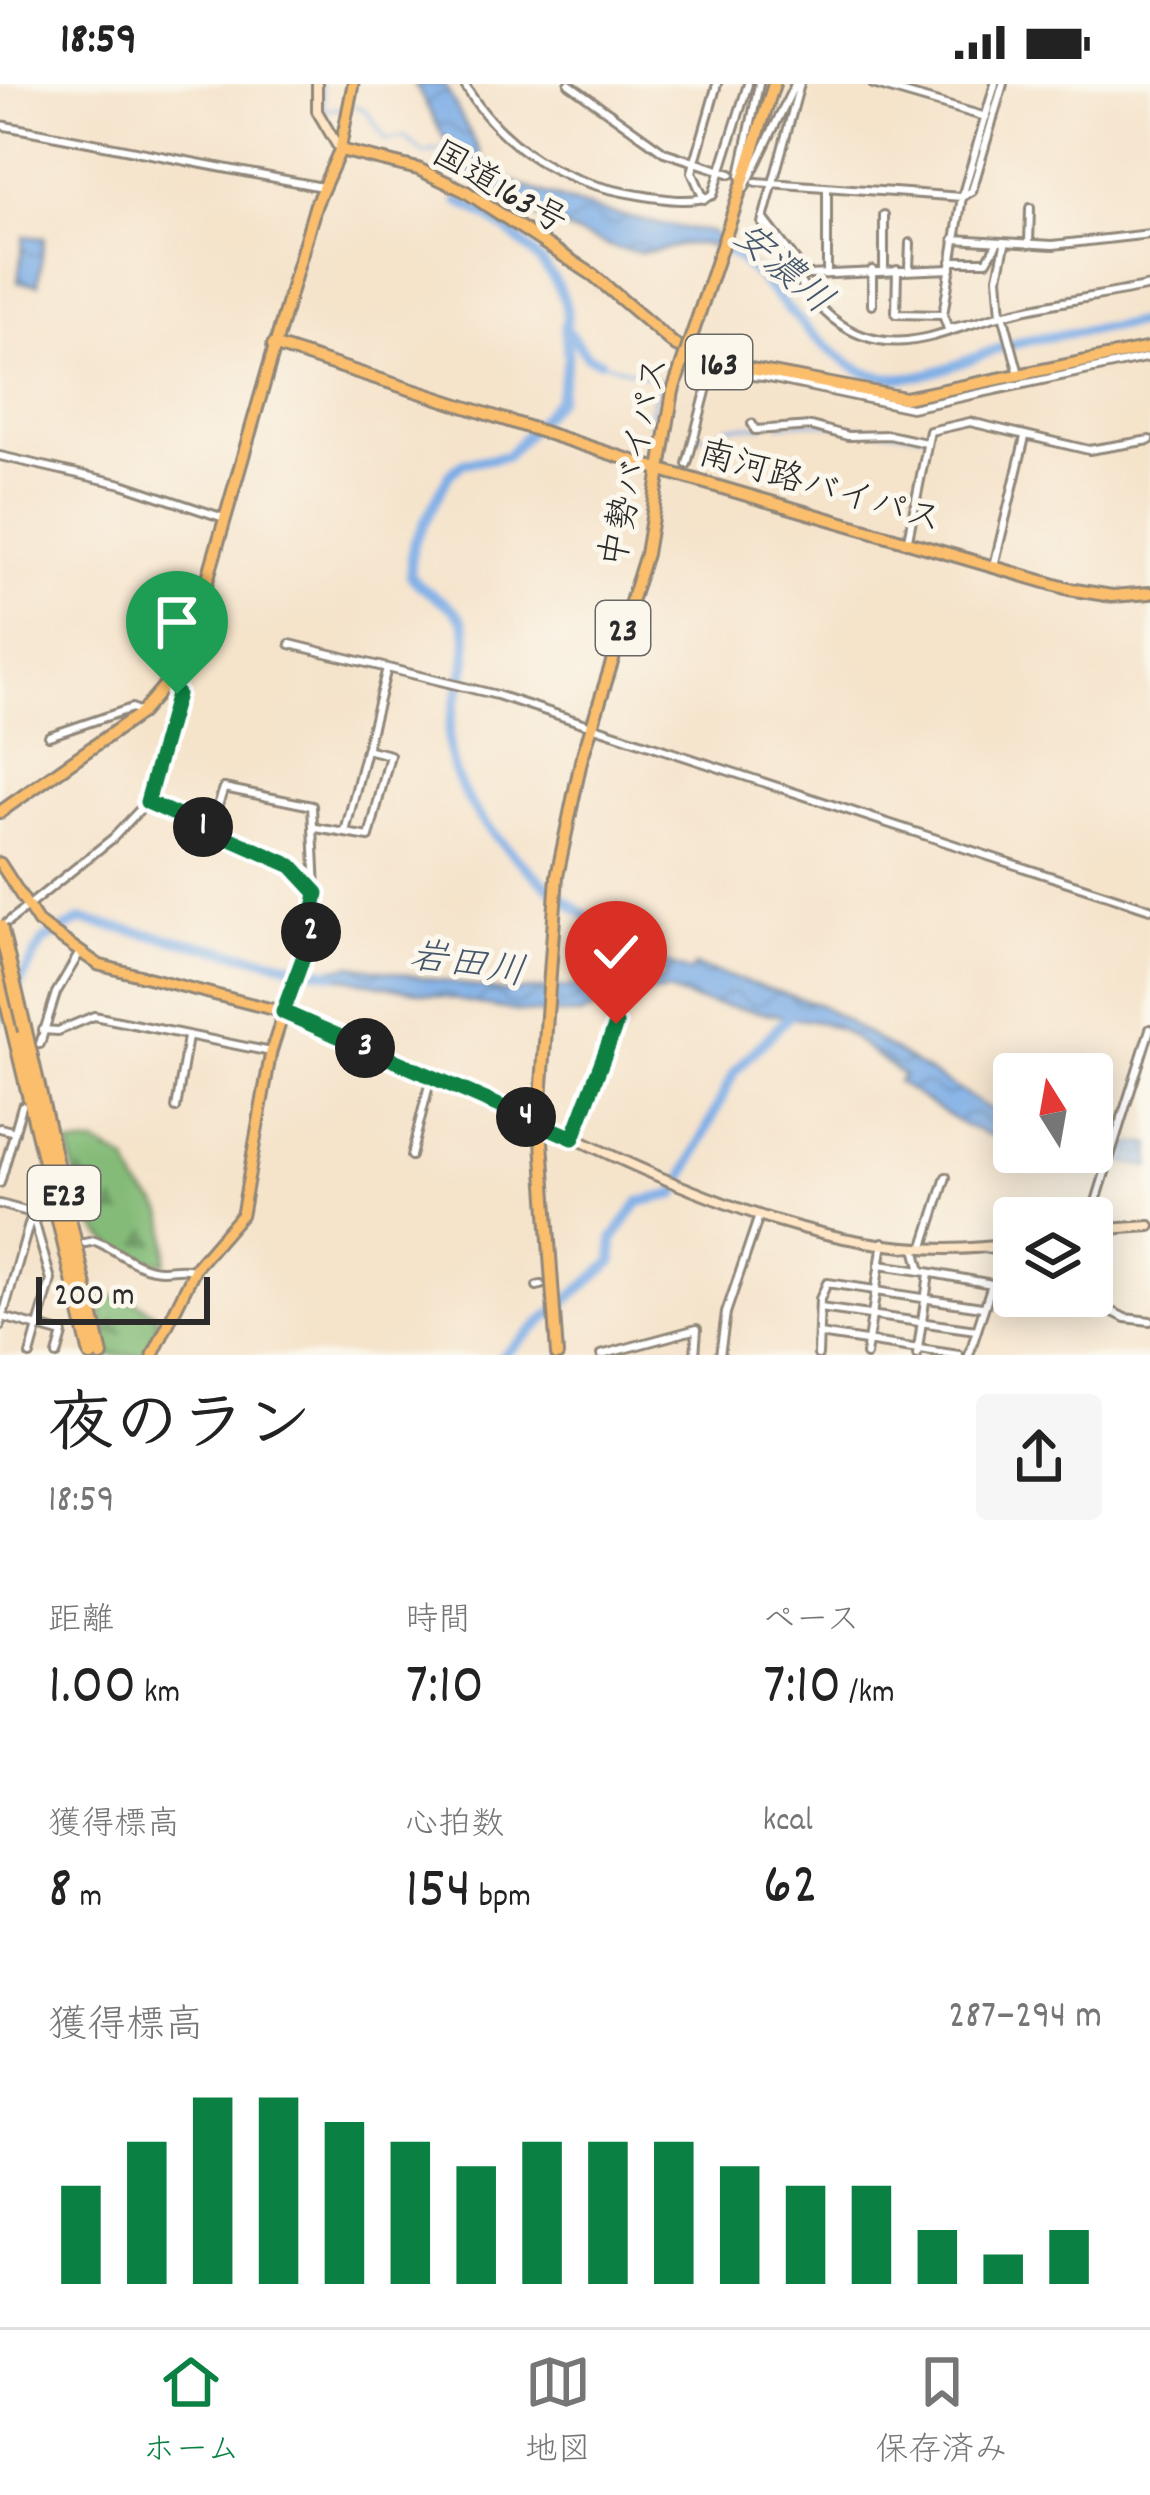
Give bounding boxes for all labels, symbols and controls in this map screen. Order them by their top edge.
text: 18:59 [60,10,137,74]
street label: 国道163号 [420,130,576,250]
water label: 安濃川 [719,212,843,330]
road number: 163 [686,335,752,389]
street label: 中勢バイパス [590,352,686,573]
street label: 南河路バイパス [691,430,947,549]
pin [126,571,228,694]
icon: arrive [144,589,210,655]
road number: 23 [596,601,650,655]
pin: 1 [173,797,233,857]
text: 1 [199,803,207,850]
pin [565,901,667,1024]
pin: 2 [281,902,341,962]
text: 2 [304,908,318,955]
icon: check [583,919,649,985]
water label: 岩田川 [405,931,529,1004]
pin: 3 [335,1018,395,1078]
text: 3 [358,1024,372,1071]
north arrow [993,1053,1113,1173]
map controls [993,1053,1113,1317]
pin: 4 [496,1087,556,1147]
text: 4 [519,1093,533,1140]
road number: E23 [28,1166,100,1220]
button: layers [993,1197,1113,1317]
scale bar [36,1271,210,1324]
text: 200 m [54,1274,135,1321]
text: 夜のラン [48,1383,312,1477]
button: share [976,1394,1102,1520]
text: 18:59 [48,1475,115,1530]
text: 距離 [48,1599,114,1646]
text: 時間 [405,1599,471,1646]
text: ペース [763,1599,860,1646]
text: 1.00 [48,1646,137,1732]
text: 7:10 [405,1646,484,1732]
text: 7:10 [763,1646,841,1732]
text: km [137,1671,180,1718]
text: /km [841,1671,895,1718]
text: kcal [763,1799,813,1846]
text: 獲得標高 [48,1803,180,1850]
text: 心拍数 [405,1803,504,1850]
text: 62 [763,1846,818,1932]
text: 8 [48,1850,72,1936]
text: 154 [405,1850,471,1936]
text: m [72,1875,102,1922]
text: bpm [471,1875,531,1922]
text: 287–294 m [948,1991,1102,2046]
text: 獲得標高 [48,2001,204,2056]
tab: ホーム [142,2349,240,2476]
tab: 地図 [525,2349,591,2476]
tab: 保存済み [876,2349,1008,2476]

